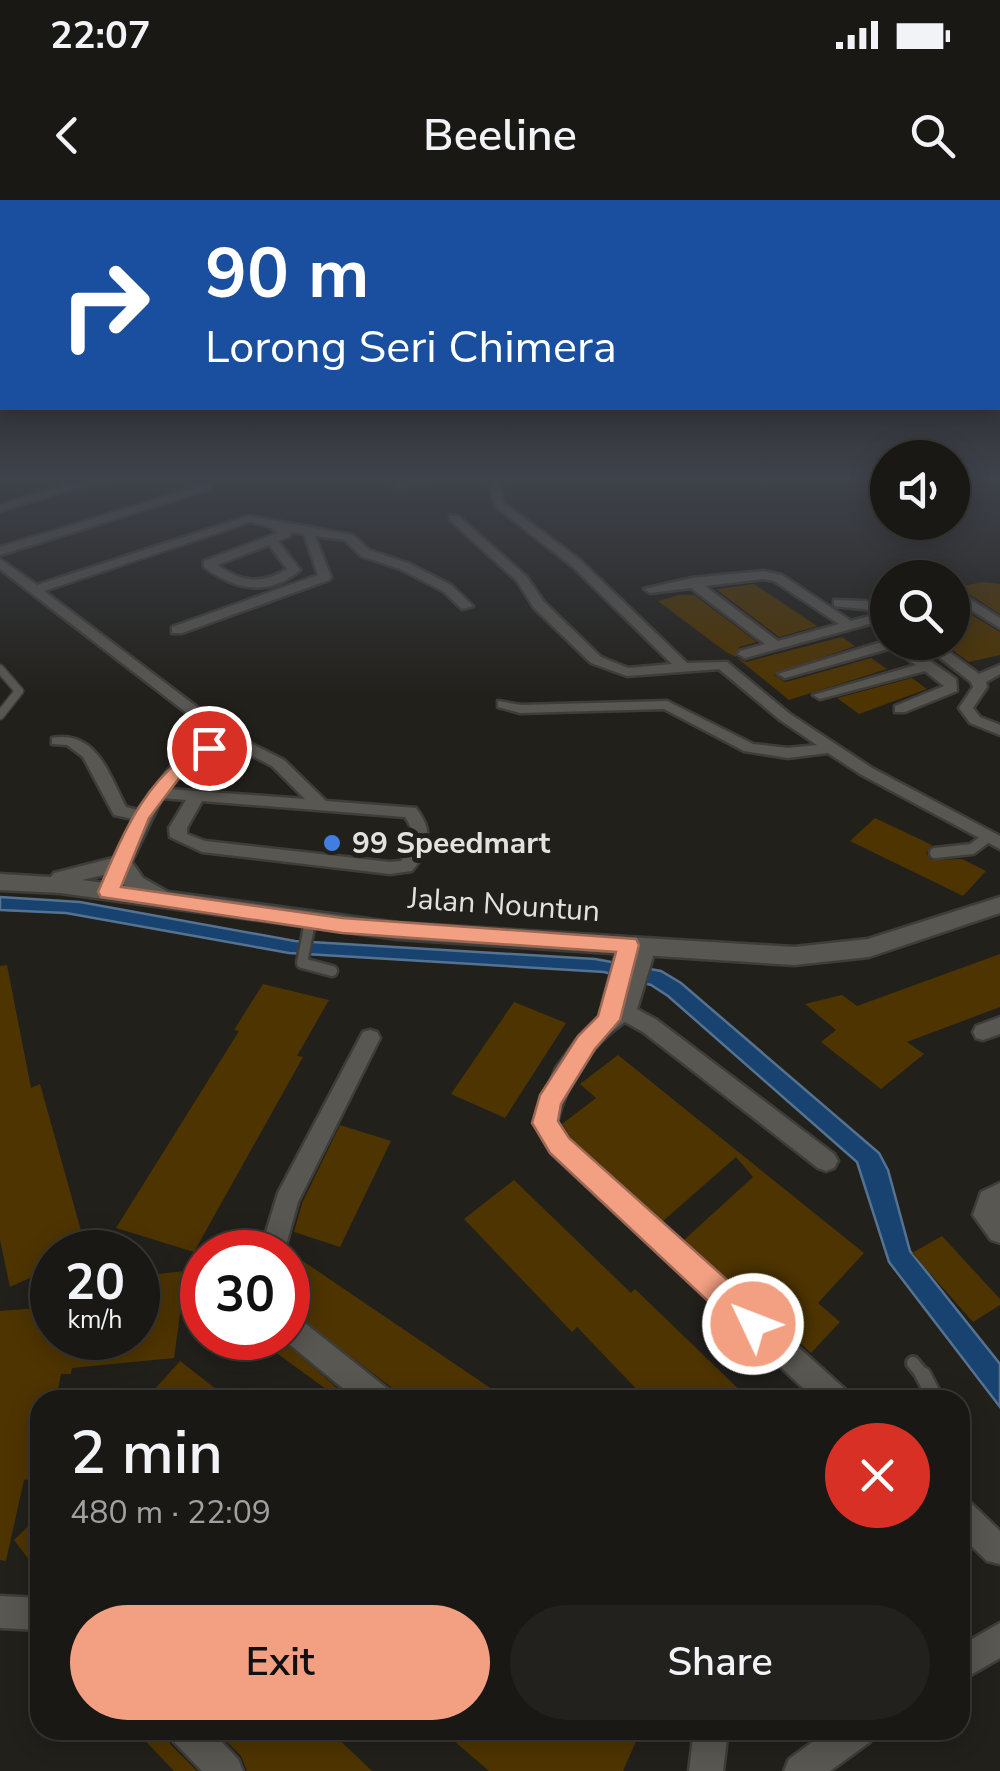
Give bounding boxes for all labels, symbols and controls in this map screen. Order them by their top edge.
text: 22:07 [50,10,151,61]
text: Beeline [423,105,577,166]
icon: back [40,108,95,163]
icon: search [905,108,960,163]
text: 90 m [205,226,369,322]
icon: right [40,240,170,370]
text: Lorong Seri Chimera [205,317,617,378]
map controls [870,440,970,660]
button: sound [870,440,970,540]
button: search [870,560,970,660]
pin [167,706,252,791]
icon: arrive [182,721,237,776]
place label: 99 Speedmart [352,823,551,864]
marker: 99 Speedmart [321,832,343,854]
street label: Jalan Nountun [406,878,601,932]
speed limit sign: 30 [180,1230,310,1360]
text: 20 [65,1248,125,1317]
position arrow [701,1272,805,1376]
text: km/h [67,1303,123,1337]
text: 2 min [70,1412,223,1494]
button: close [825,1423,930,1528]
text: 480 m · 22:09 [70,1491,271,1534]
button: Exit [70,1605,490,1720]
button: Share [510,1605,930,1720]

